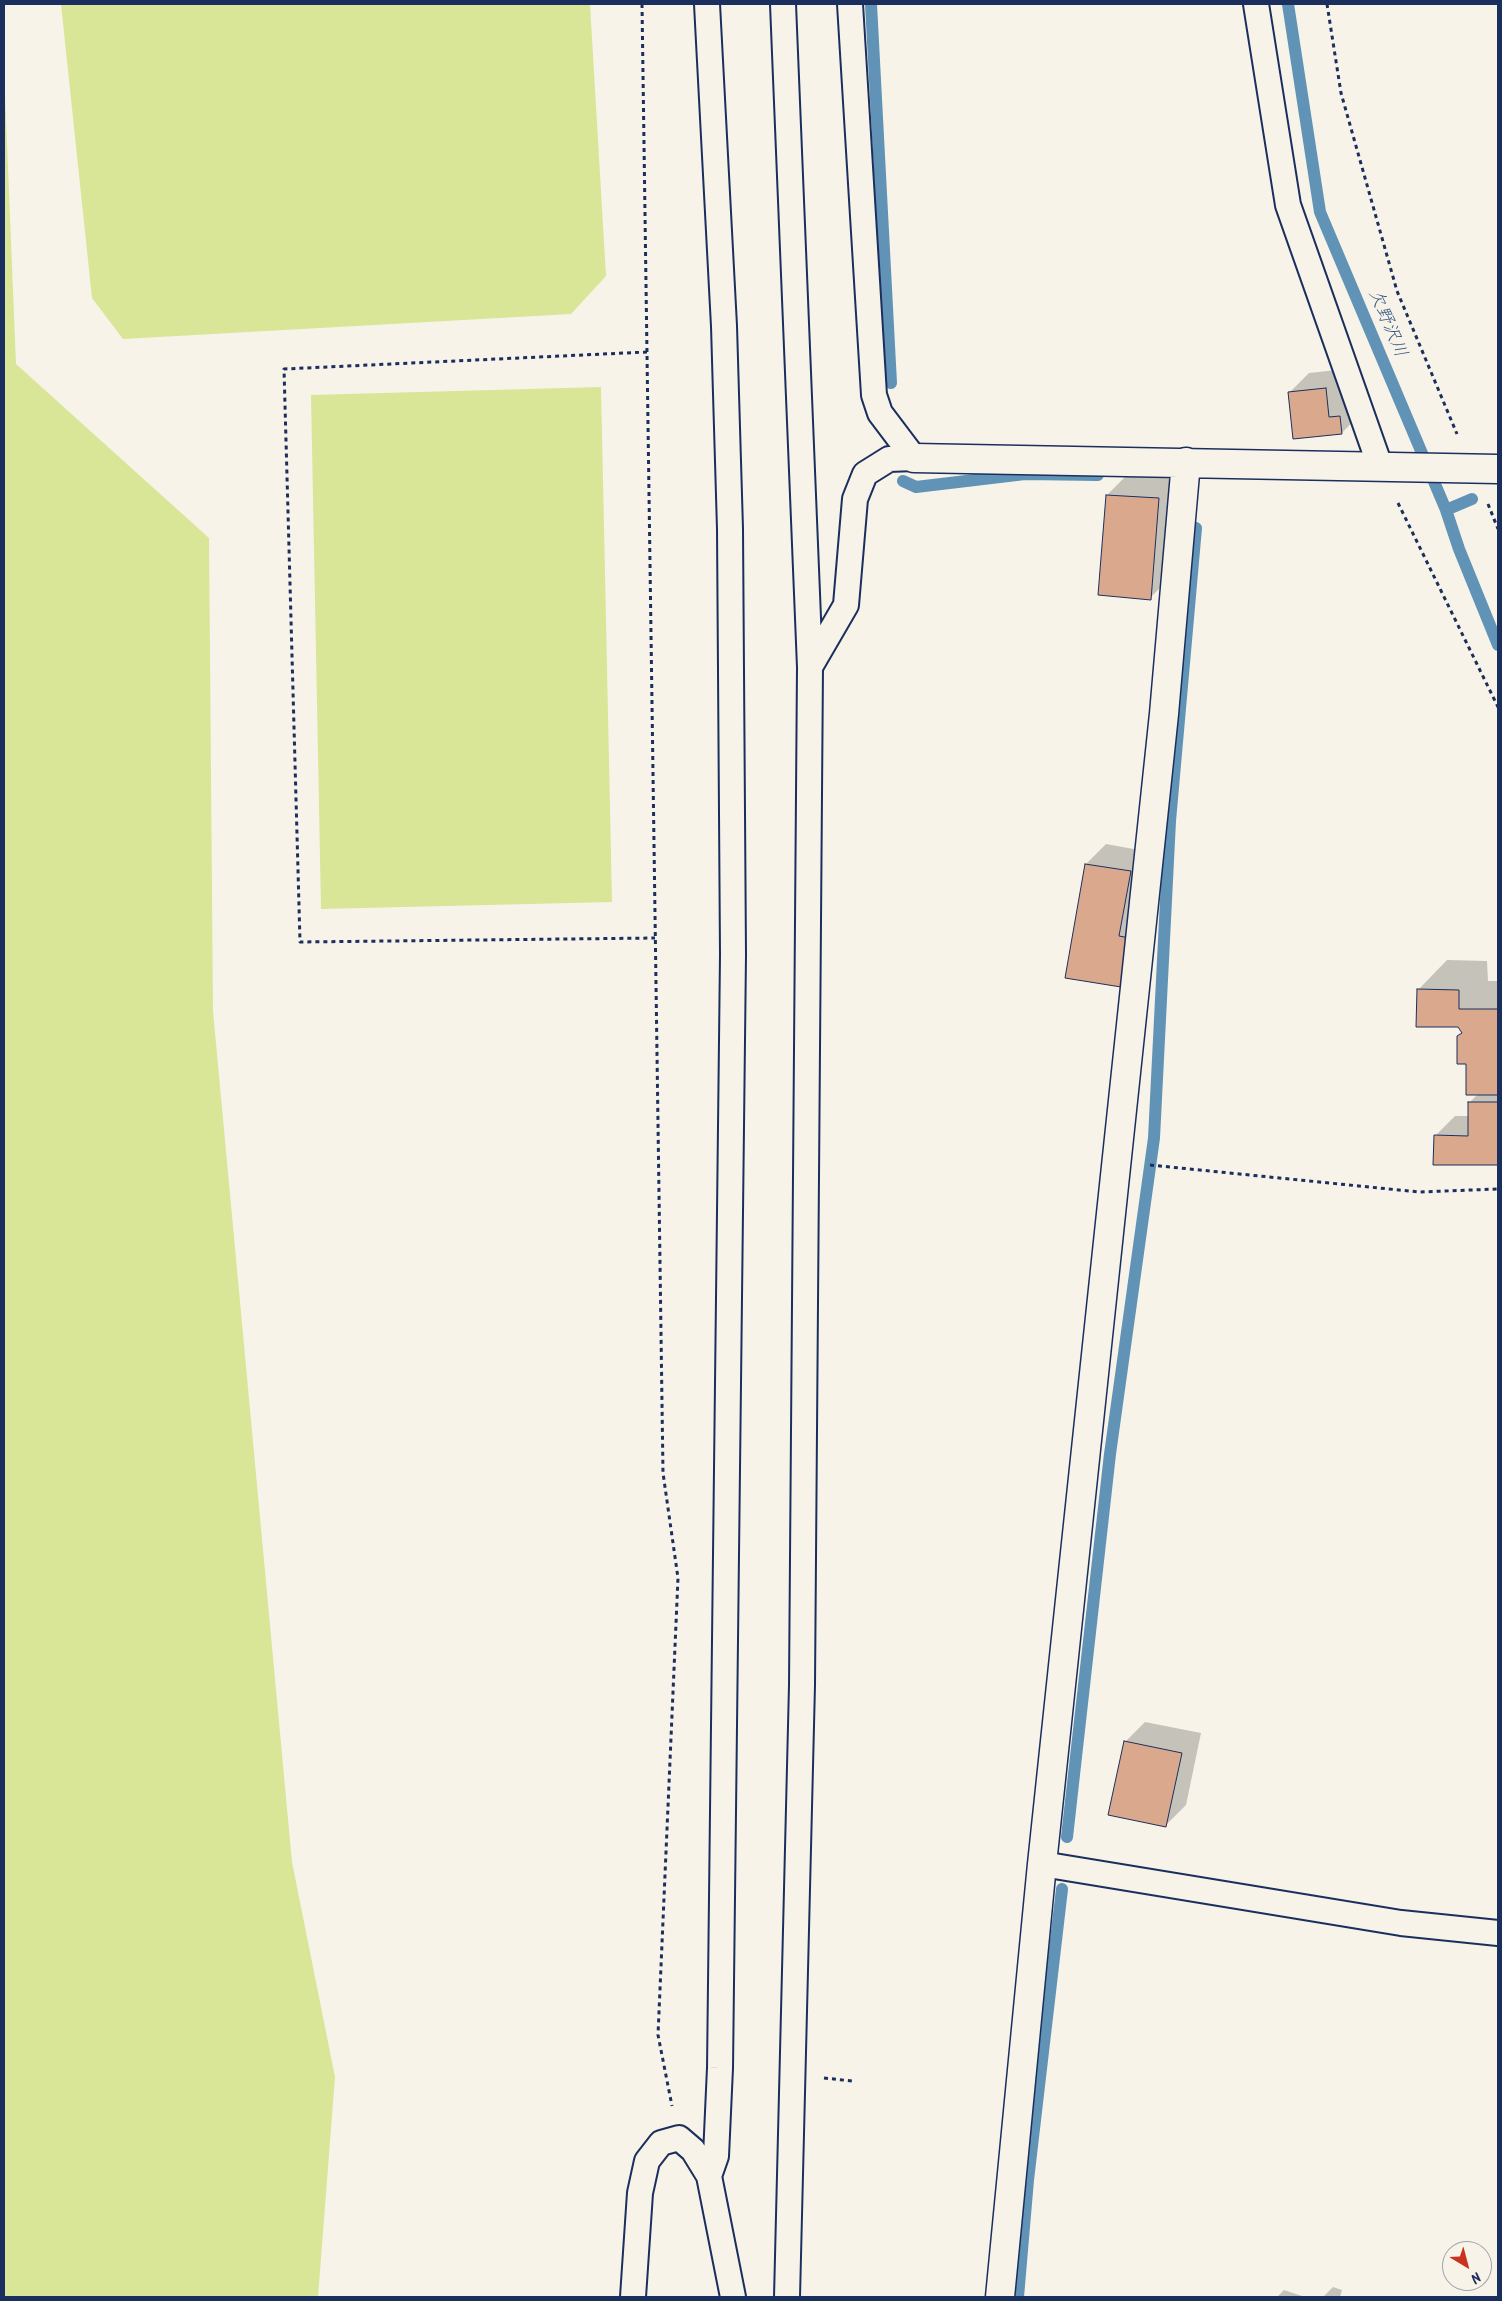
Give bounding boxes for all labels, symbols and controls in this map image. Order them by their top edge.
water label: 欠野沢川 [1362,287,1410,361]
north arrow [1442,2241,1492,2291]
text: N [1465,2266,1486,2289]

